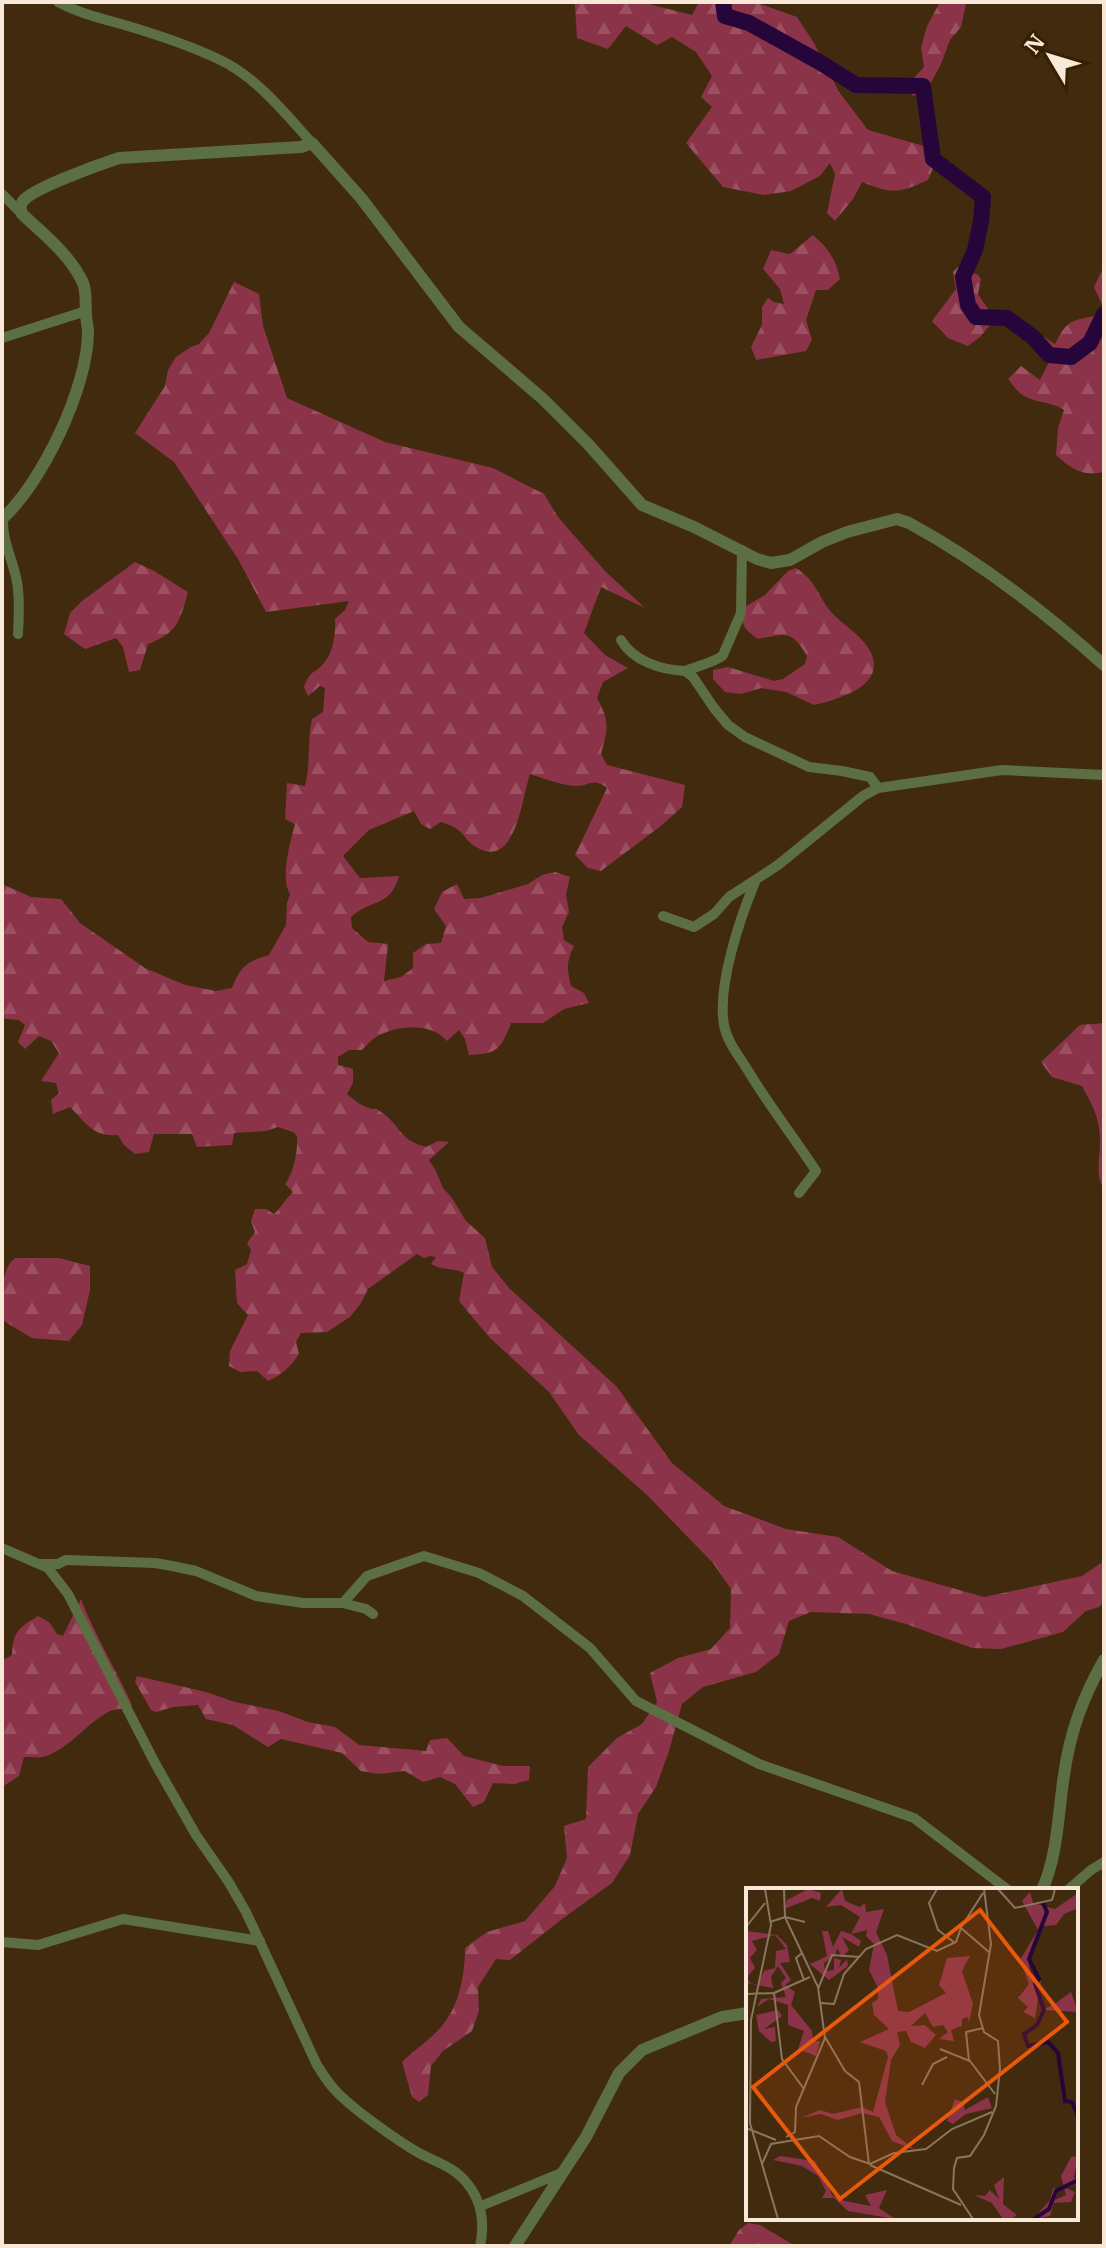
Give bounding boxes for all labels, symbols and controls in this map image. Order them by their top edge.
north arrow [1010,16,1090,96]
text: N [1017,28,1051,59]
inset map [746,1888,1078,2220]

